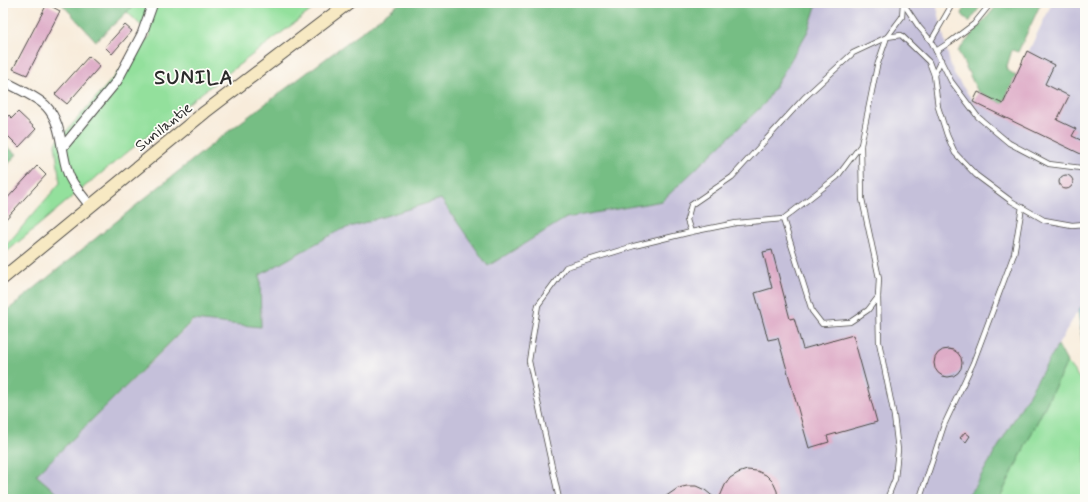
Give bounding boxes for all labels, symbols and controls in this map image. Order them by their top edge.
district label: SUNILA [154,65,234,92]
street label: Sunilantie [131,97,197,157]

